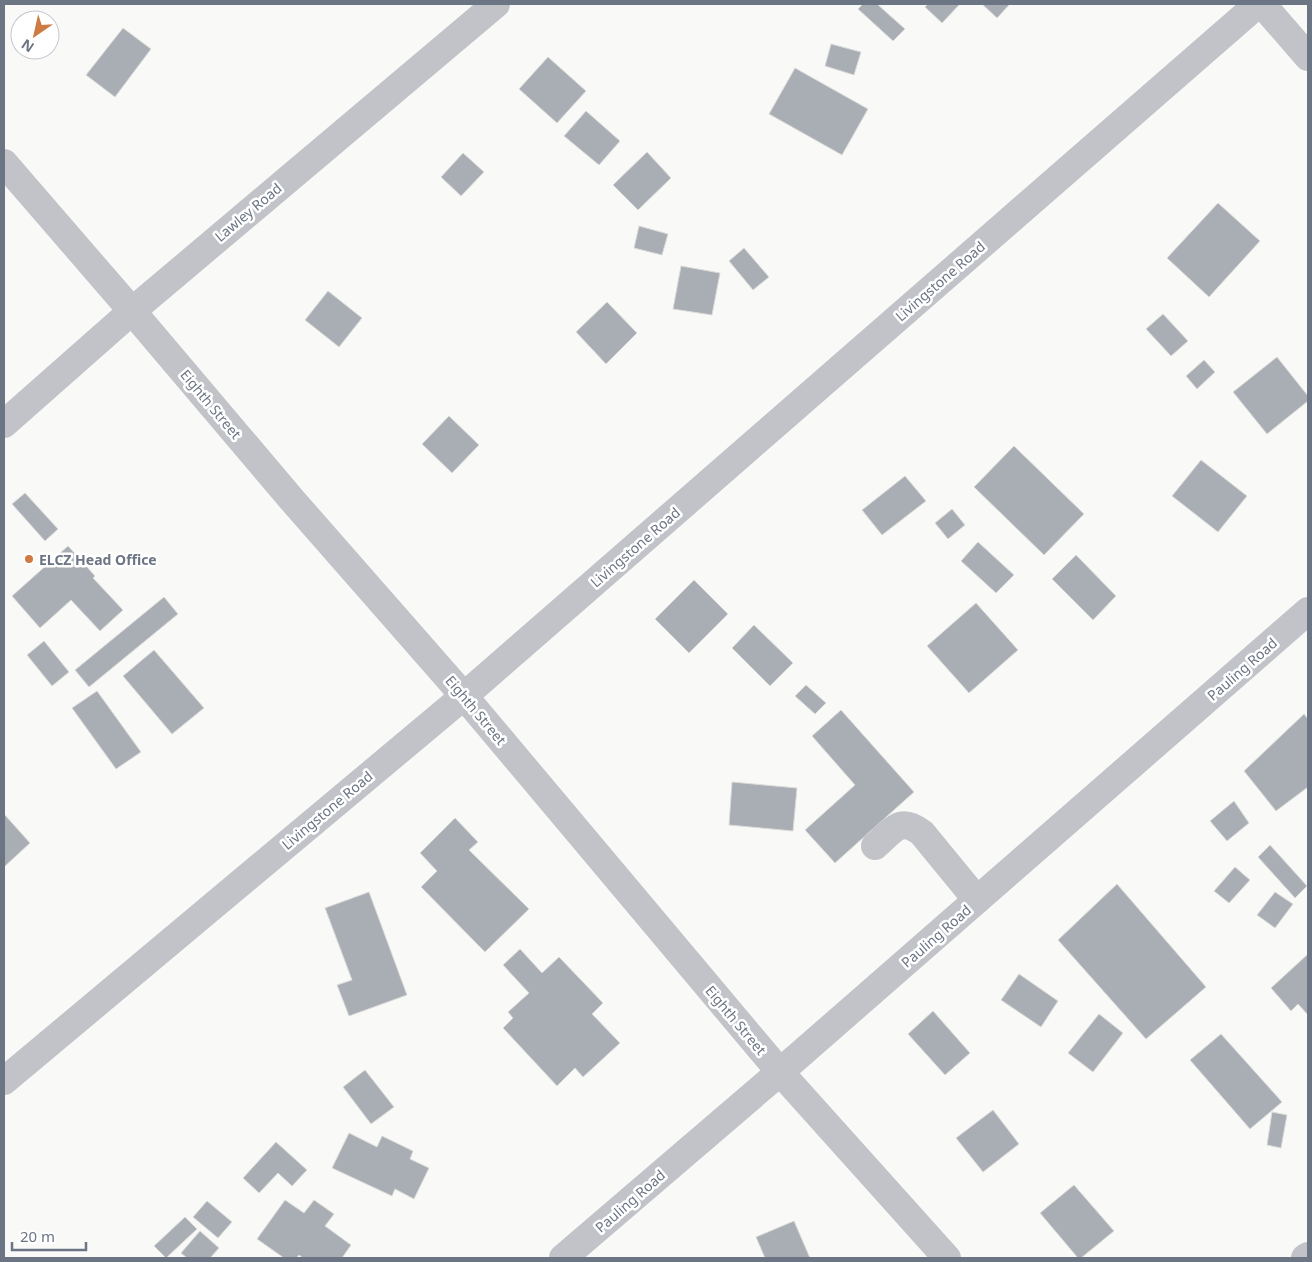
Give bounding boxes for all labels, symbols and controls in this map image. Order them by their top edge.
north arrow [10,10,60,60]
text: N [17,35,37,57]
street label: Lawley Road [211,178,285,246]
street label: Livingstone Road [891,237,989,325]
street label: Eighth Street [176,365,246,443]
street label: Livingstone Road [586,503,684,591]
place label: ELCZ Head Office [39,550,157,569]
marker: ELCZ Head Office [23,553,35,565]
street label: Pauling Road [1203,633,1281,705]
street label: Eighth Street [441,671,511,749]
street label: Livingstone Road [278,766,376,854]
street label: Pauling Road [897,900,975,972]
street label: Eighth Street [701,981,771,1059]
street label: Pauling Road [591,1165,669,1237]
scale bar [12,1220,86,1252]
text: 20 m [20,1226,55,1246]

